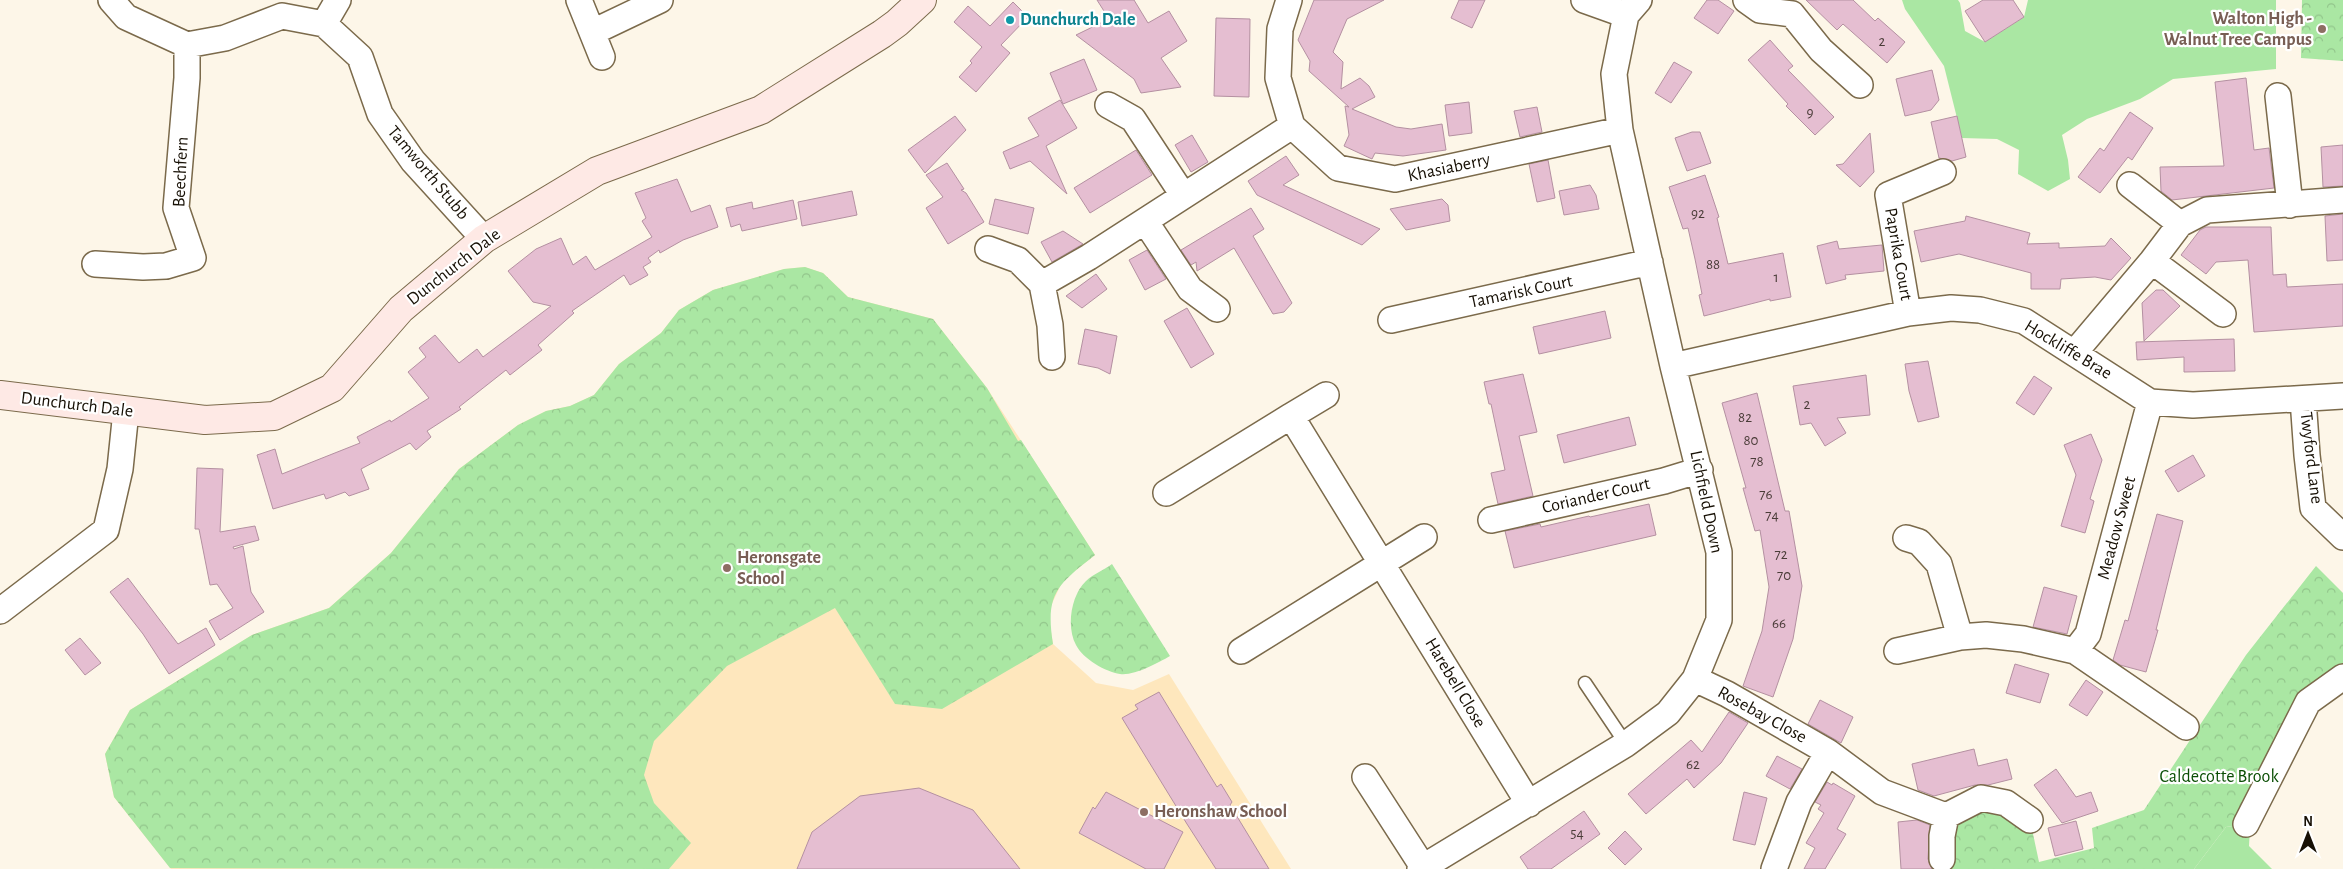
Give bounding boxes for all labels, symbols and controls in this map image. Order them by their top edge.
place label: Walton High - Walnut Tree Campus [2164,10,2312,49]
place label: Dunchurch Dale [1020,11,1135,29]
marker: Dunchurch Dale [1004,14,1016,26]
marker: Walton High - Walnut Tree Campus [2316,23,2328,35]
house number: 2 [1879,34,1886,49]
house number: 9 [1806,105,1814,120]
street label: Tamworth Stubb [384,123,472,223]
street label: Beechfern [170,136,192,208]
street label: Khasiaberry [1406,150,1492,186]
house number: 92 [1691,206,1705,221]
street label: Paprika Court [1881,206,1915,302]
street label: Dunchurch Dale [404,225,504,309]
house number: 88 [1706,257,1720,272]
house number: 1 [1773,270,1779,285]
street label: Tamarisk Court [1468,272,1574,312]
street label: Hockliffe Brae [2021,317,2115,383]
street label: Dunchurch Dale [20,389,134,421]
house number: 2 [1804,397,1811,412]
house number: 82 [1738,410,1752,425]
street label: Twyford Lane [2296,411,2326,505]
house number: 80 [1743,433,1759,448]
street label: Lichfield Down [1686,449,1726,555]
house number: 78 [1750,454,1764,469]
street label: Meadow Sweet [2095,474,2139,581]
street label: Coriander Court [1540,475,1652,517]
house number: 76 [1759,487,1773,502]
house number: 74 [1765,508,1779,523]
house number: 72 [1774,547,1788,562]
place label: Heronsgate School [737,549,821,588]
marker: Heronsgate School [721,562,733,574]
house number: 70 [1777,568,1791,583]
house number: 66 [1772,616,1786,631]
street label: Harebell Close [1421,635,1489,731]
street label: Rosebay Close [1714,683,1810,747]
house number: 62 [1686,757,1700,772]
park label: Caldecotte Brook [2159,768,2279,786]
place label: Heronshaw School [1154,803,1287,821]
marker: Heronshaw School [1138,806,1150,818]
north arrow [2283,809,2333,859]
text: N [2303,815,2313,829]
house number: 54 [1570,826,1584,841]

